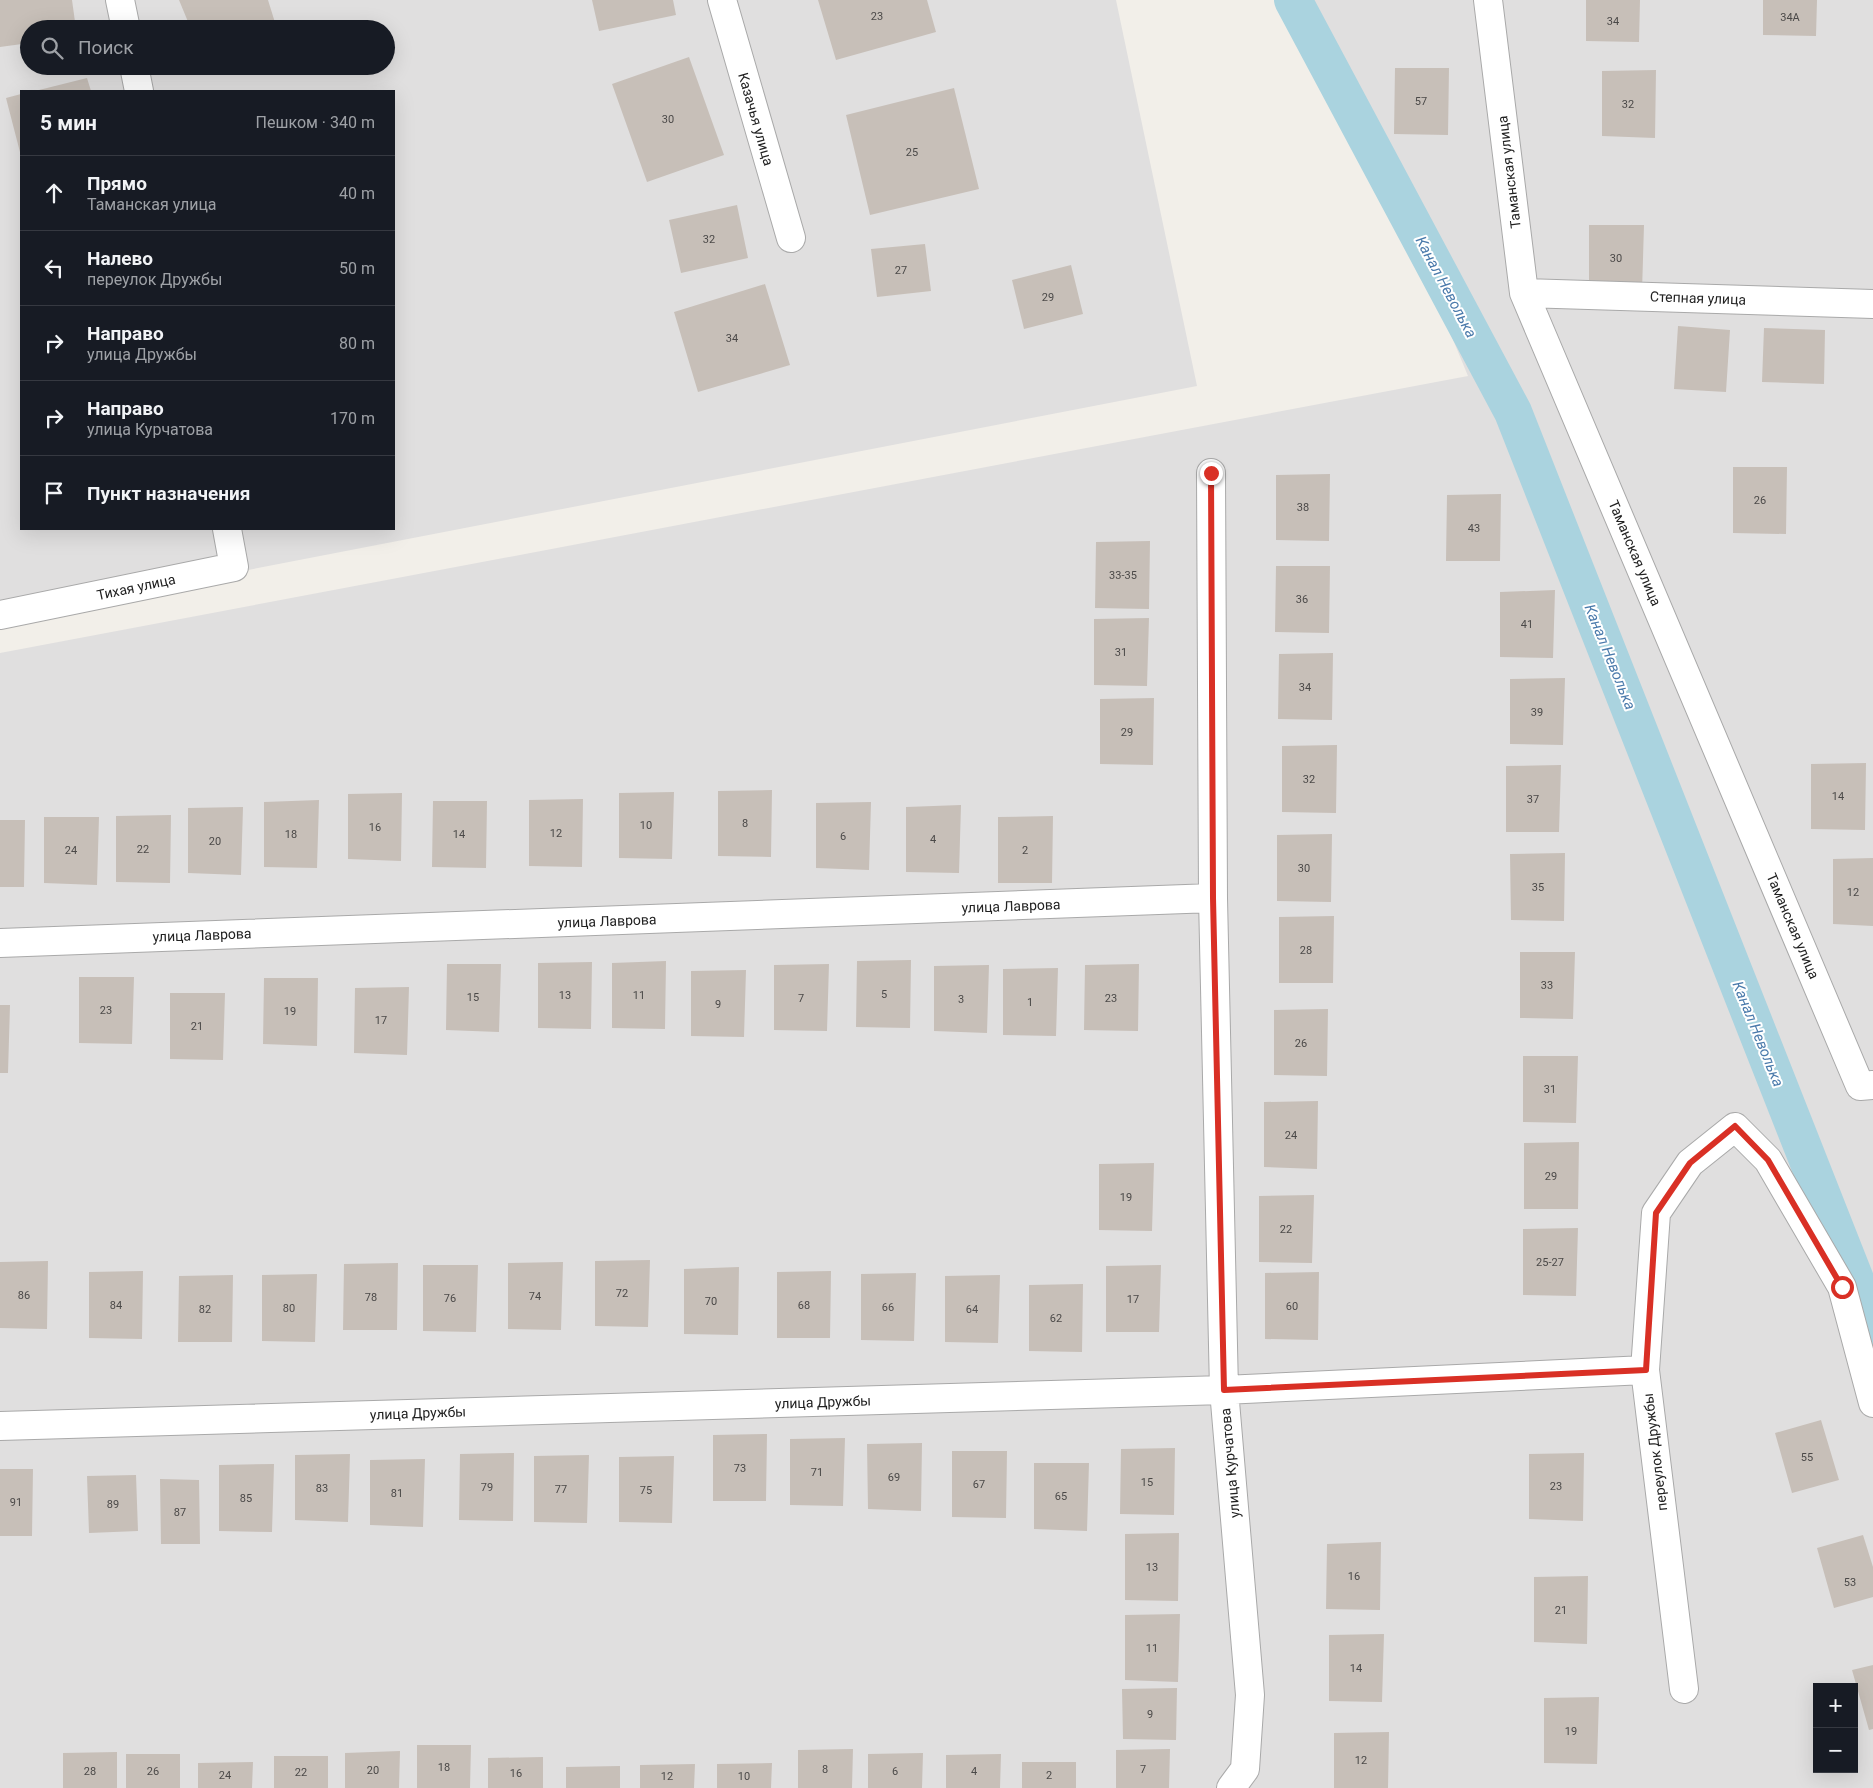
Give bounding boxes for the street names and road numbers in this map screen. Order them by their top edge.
street label: Казачья улица [735,71,777,167]
street label: Таманская улица [1494,115,1524,229]
street label: Степная улица [1650,288,1746,308]
street label: Таманская улица [1605,498,1665,608]
street label: Тихая улица [95,571,177,603]
street label: Таманская улица [1763,871,1823,981]
street label: улица Лаврова [961,896,1061,916]
street label: улица Лаврова [557,911,657,931]
street label: улица Лаврова [152,925,252,945]
street label: улица Дружбы [775,1392,871,1412]
street label: переулок Дружбы [1640,1392,1670,1512]
street label: улица Дружбы [370,1403,466,1423]
street label: улица Курчатова [1217,1407,1243,1519]

